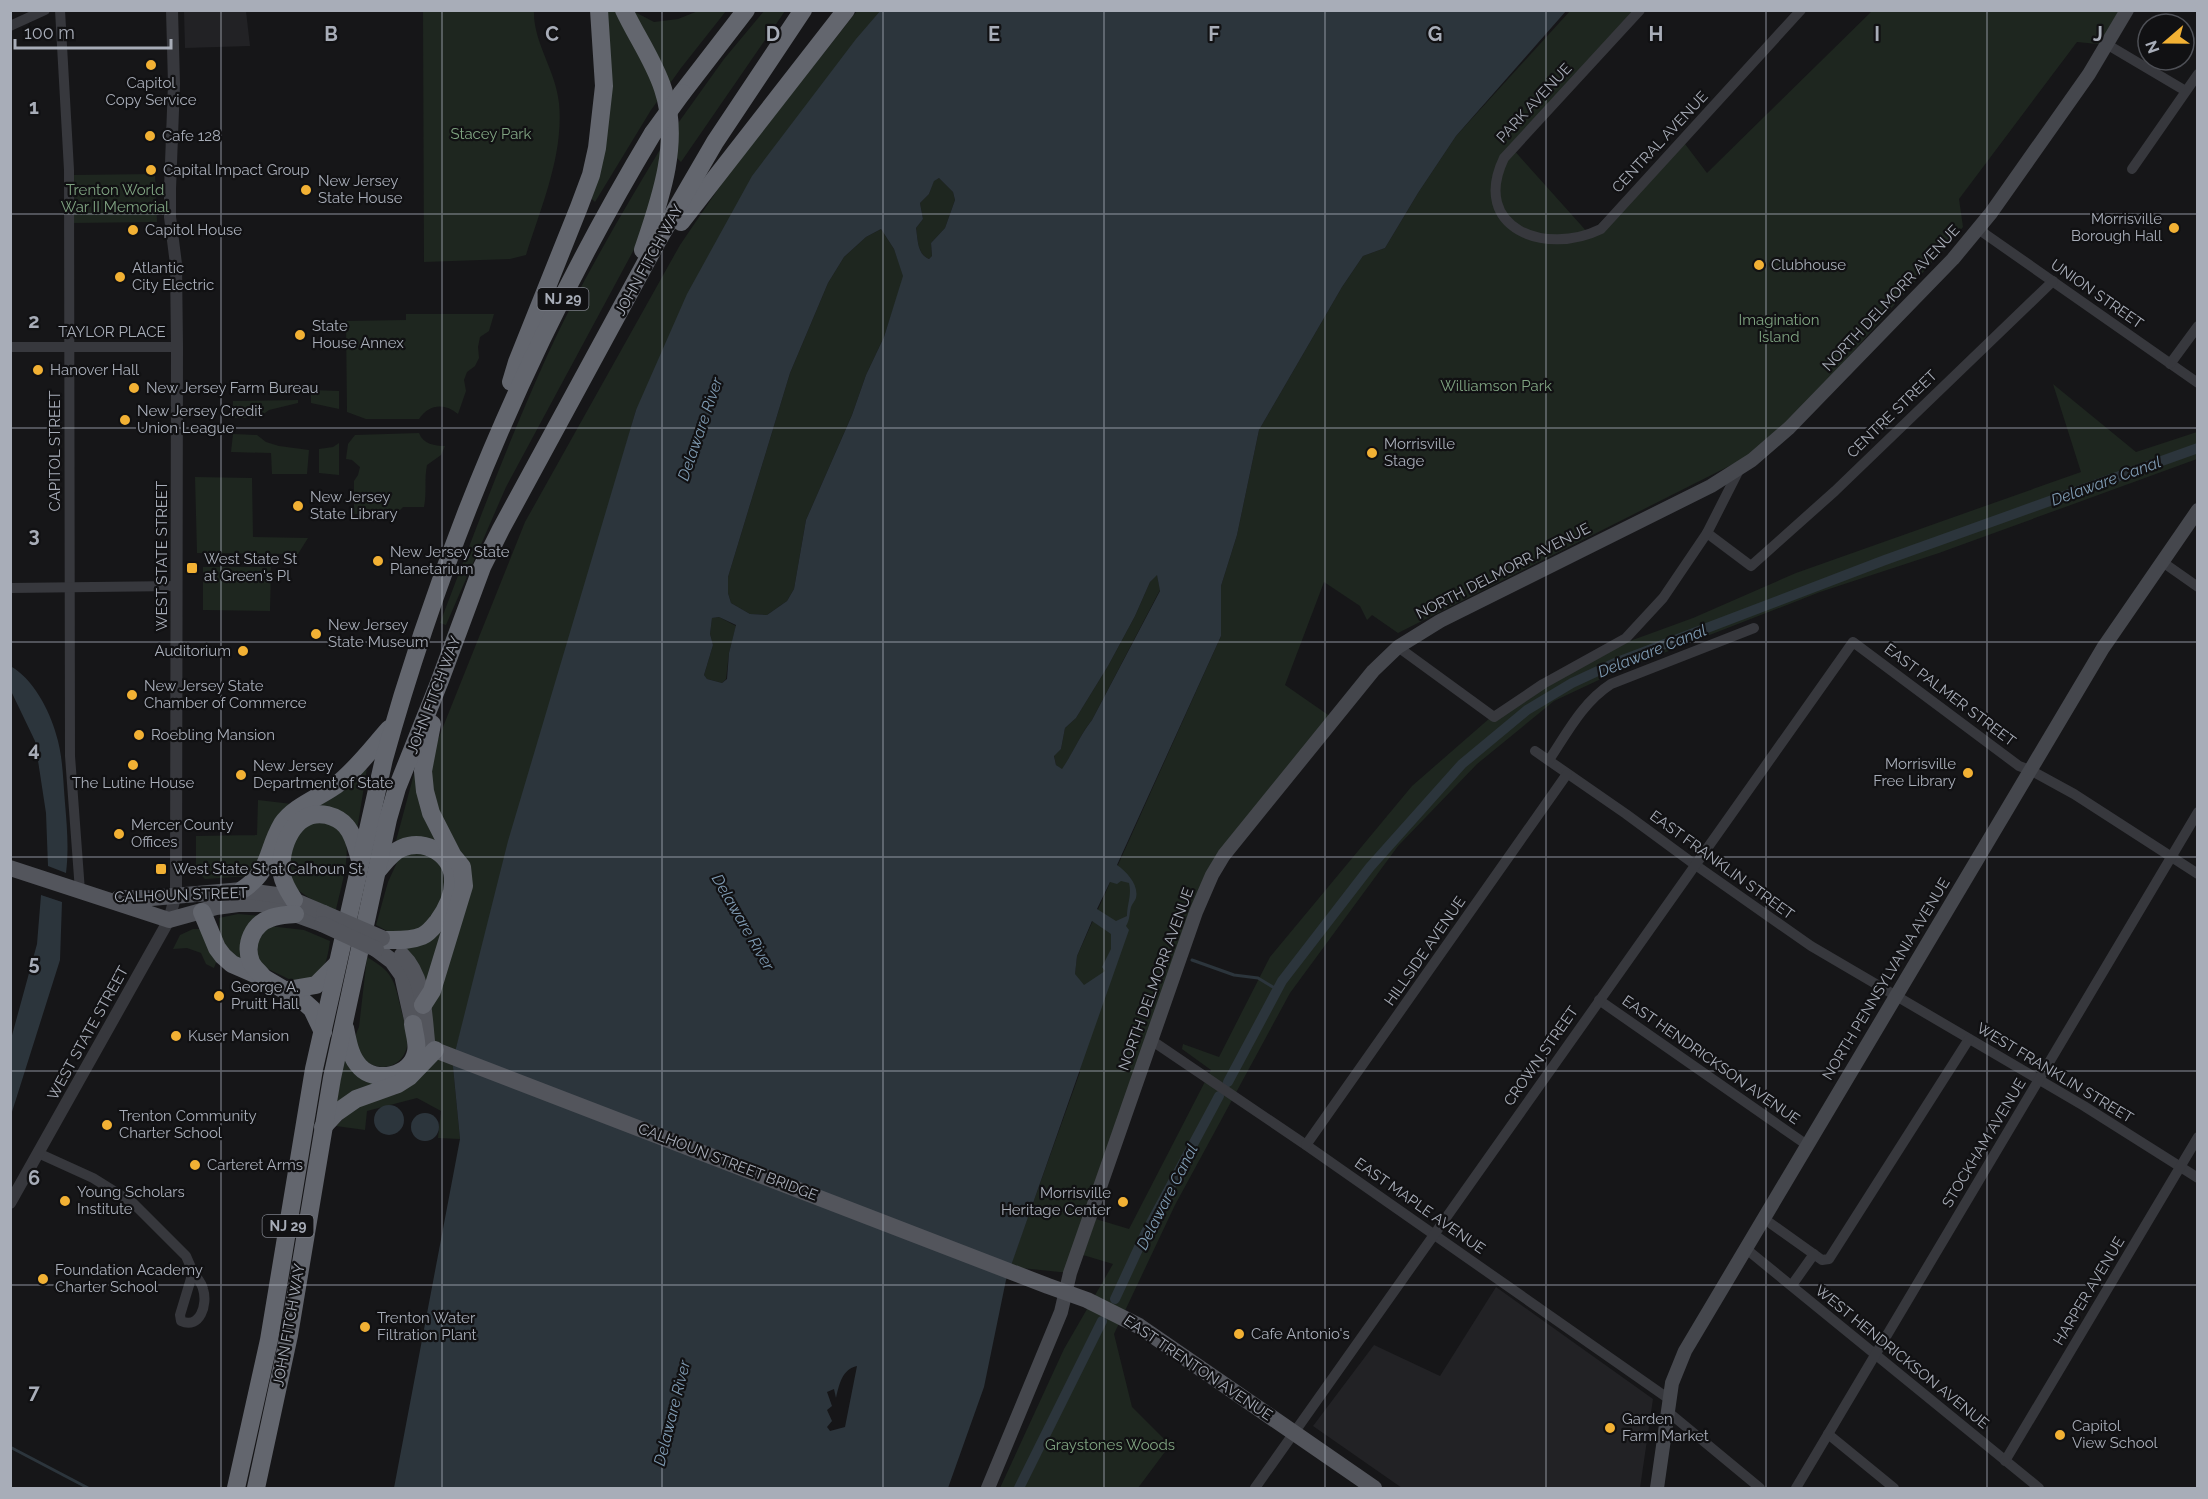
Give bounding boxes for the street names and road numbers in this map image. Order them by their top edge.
street label: PARK AVENUE [1493,60,1575,146]
street label: CENTRAL AVENUE [1608,87,1712,197]
street label: JOHN FITCH WAY [611,201,687,319]
street label: NORTH DELMORR AVENUE [1819,221,1963,375]
street label: UNION STREET [2047,255,2147,333]
road number: NJ 29 [538,288,588,310]
street label: TAYLOR PLACE [58,323,166,341]
street label: CENTRE STREET [1843,366,1941,462]
street label: CAPITOL STREET [46,391,64,511]
street label: WEST STATE STREET [153,481,171,631]
street label: NORTH DELMORR AVENUE [1413,519,1593,623]
street label: JOHN FITCH WAY [403,633,465,756]
street label: EAST PALMER STREET [1881,640,2019,750]
street label: EAST FRANKLIN STREET [1646,807,1798,923]
street label: NORTH PENNSYLVANIA AVENUE [1818,875,1954,1083]
street label: CALHOUN STREET [114,884,248,906]
street label: NORTH DELMORR AVENUE [1115,885,1197,1073]
street label: HILLSIDE AVENUE [1381,893,1469,1009]
street label: WEST STATE STREET [44,963,132,1103]
street label: EAST HENDRICKSON AVENUE [1619,992,1803,1128]
street label: CROWN STREET [1500,1003,1582,1109]
street label: WEST FRANKLIN STREET [1973,1019,2137,1127]
street label: STOCKHAM AVENUE [1938,1075,2030,1211]
street label: CALHOUN STREET BRIDGE [636,1119,820,1205]
street label: EAST MAPLE AVENUE [1351,1154,1489,1258]
road number: NJ 29 [262,1215,314,1237]
street label: HARPER AVENUE [2050,1234,2128,1348]
street label: JOHN FITCH WAY [269,1262,309,1388]
street label: WEST HENDRICKSON AVENUE [1812,1281,1992,1433]
street label: EAST TRENTON AVENUE [1120,1311,1276,1425]

